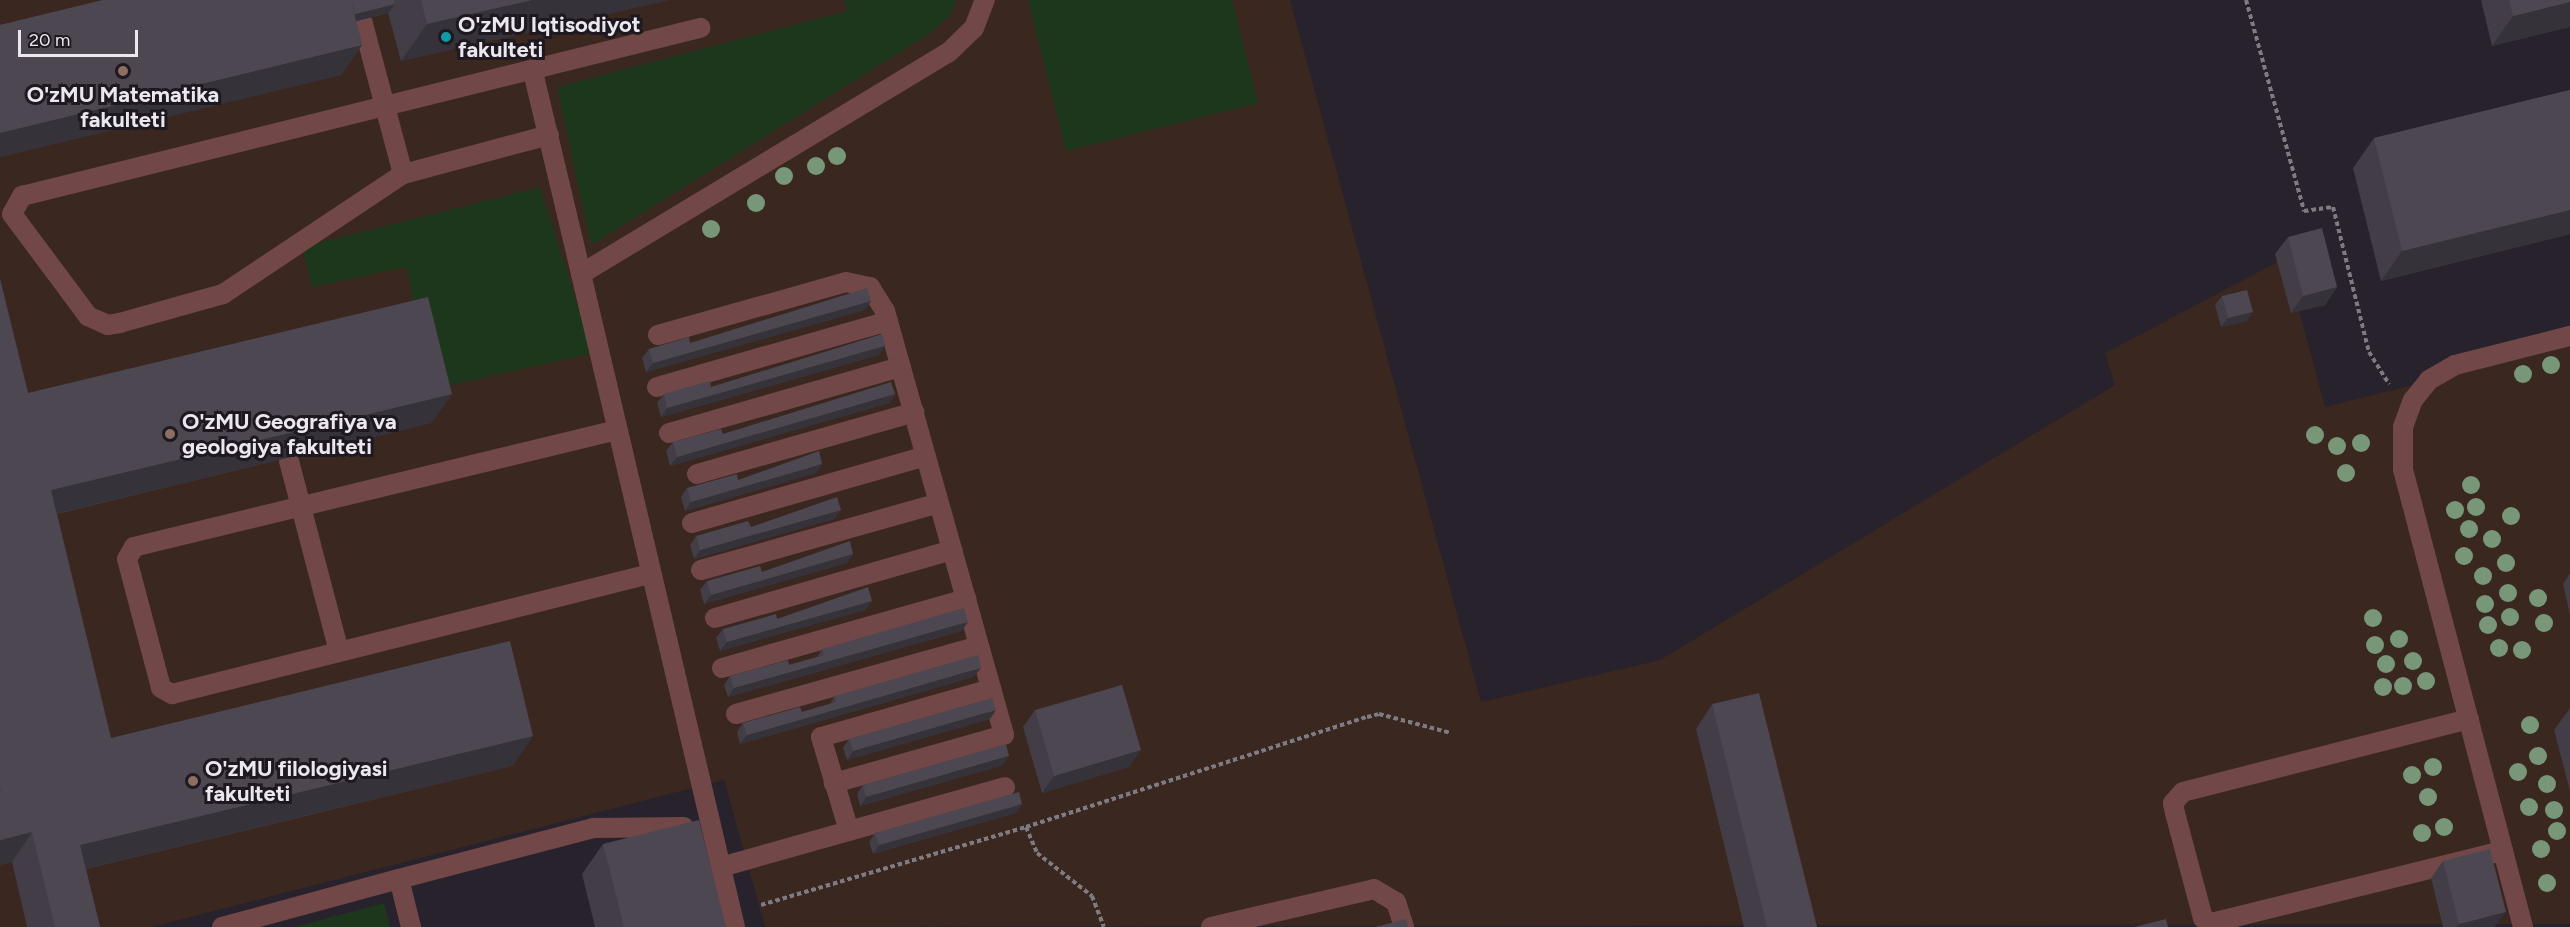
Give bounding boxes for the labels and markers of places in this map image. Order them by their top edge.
place label: O'zMU Iqtisodiyot fakulteti [458,11,641,62]
marker: O'zMU Iqtisodiyot fakulteti [439,30,453,44]
marker: O'zMU Matematika fakulteti [116,64,130,78]
place label: O'zMU Matematika fakulteti [27,81,219,132]
place label: O'zMU Geografiya va geologiya fakulteti [182,408,397,460]
marker: O'zMU Geografiya va geologiya fakulteti [163,427,177,441]
place label: O'zMU filologiyasi fakulteti [205,755,388,806]
marker: O'zMU filologiyasi fakulteti [186,774,200,788]

